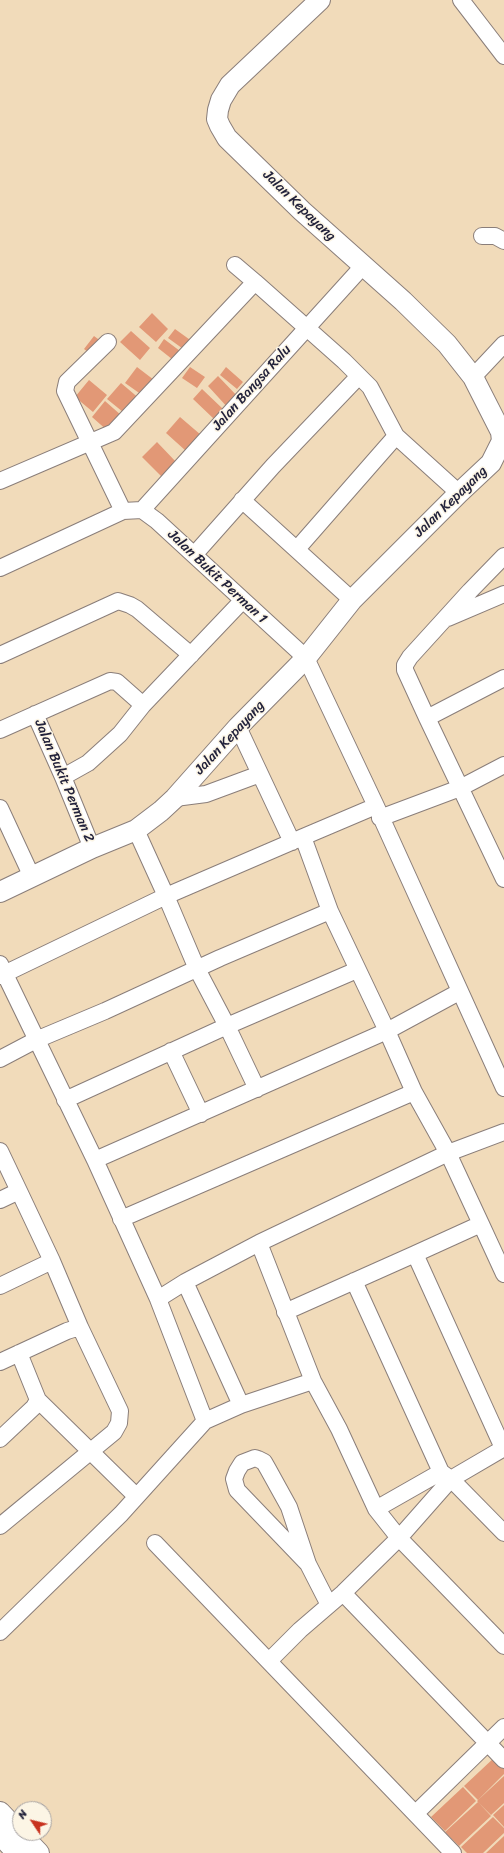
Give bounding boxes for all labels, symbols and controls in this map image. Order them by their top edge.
street label: Jalan Kepayang [259,167,339,245]
street label: Jalan Bangsa Ralu [209,342,295,434]
street label: Jalan Kepayang [411,463,491,541]
street label: Jalan Bukit Perman 1 [164,527,270,627]
street label: Jalan Kepayang [191,698,269,778]
street label: Jalan Bukit Perman 2 [31,717,97,845]
north arrow [12,1801,52,1841]
text: N [13,1806,33,1823]

